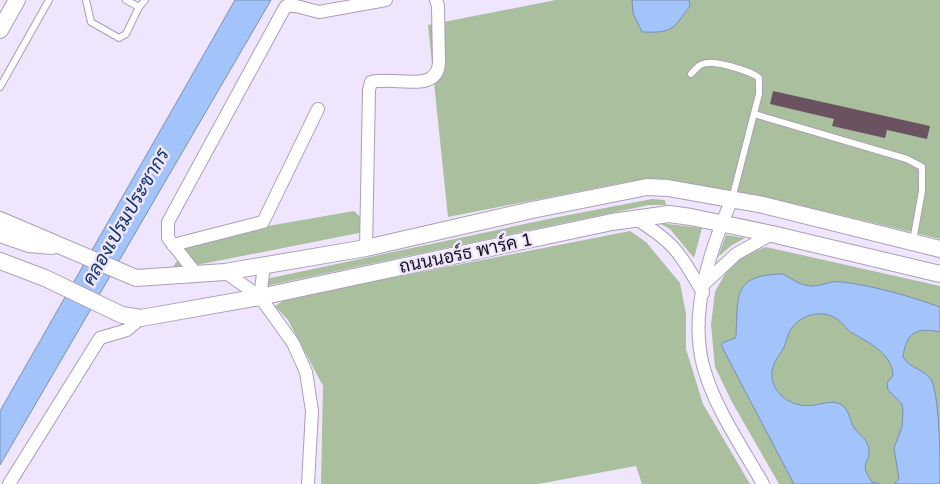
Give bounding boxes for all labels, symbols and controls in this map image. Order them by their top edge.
water label: คลองเปรมประชากร [78,144,174,289]
street label: ถนนนอร์ธ พาร์ค 1 [397,226,535,278]

